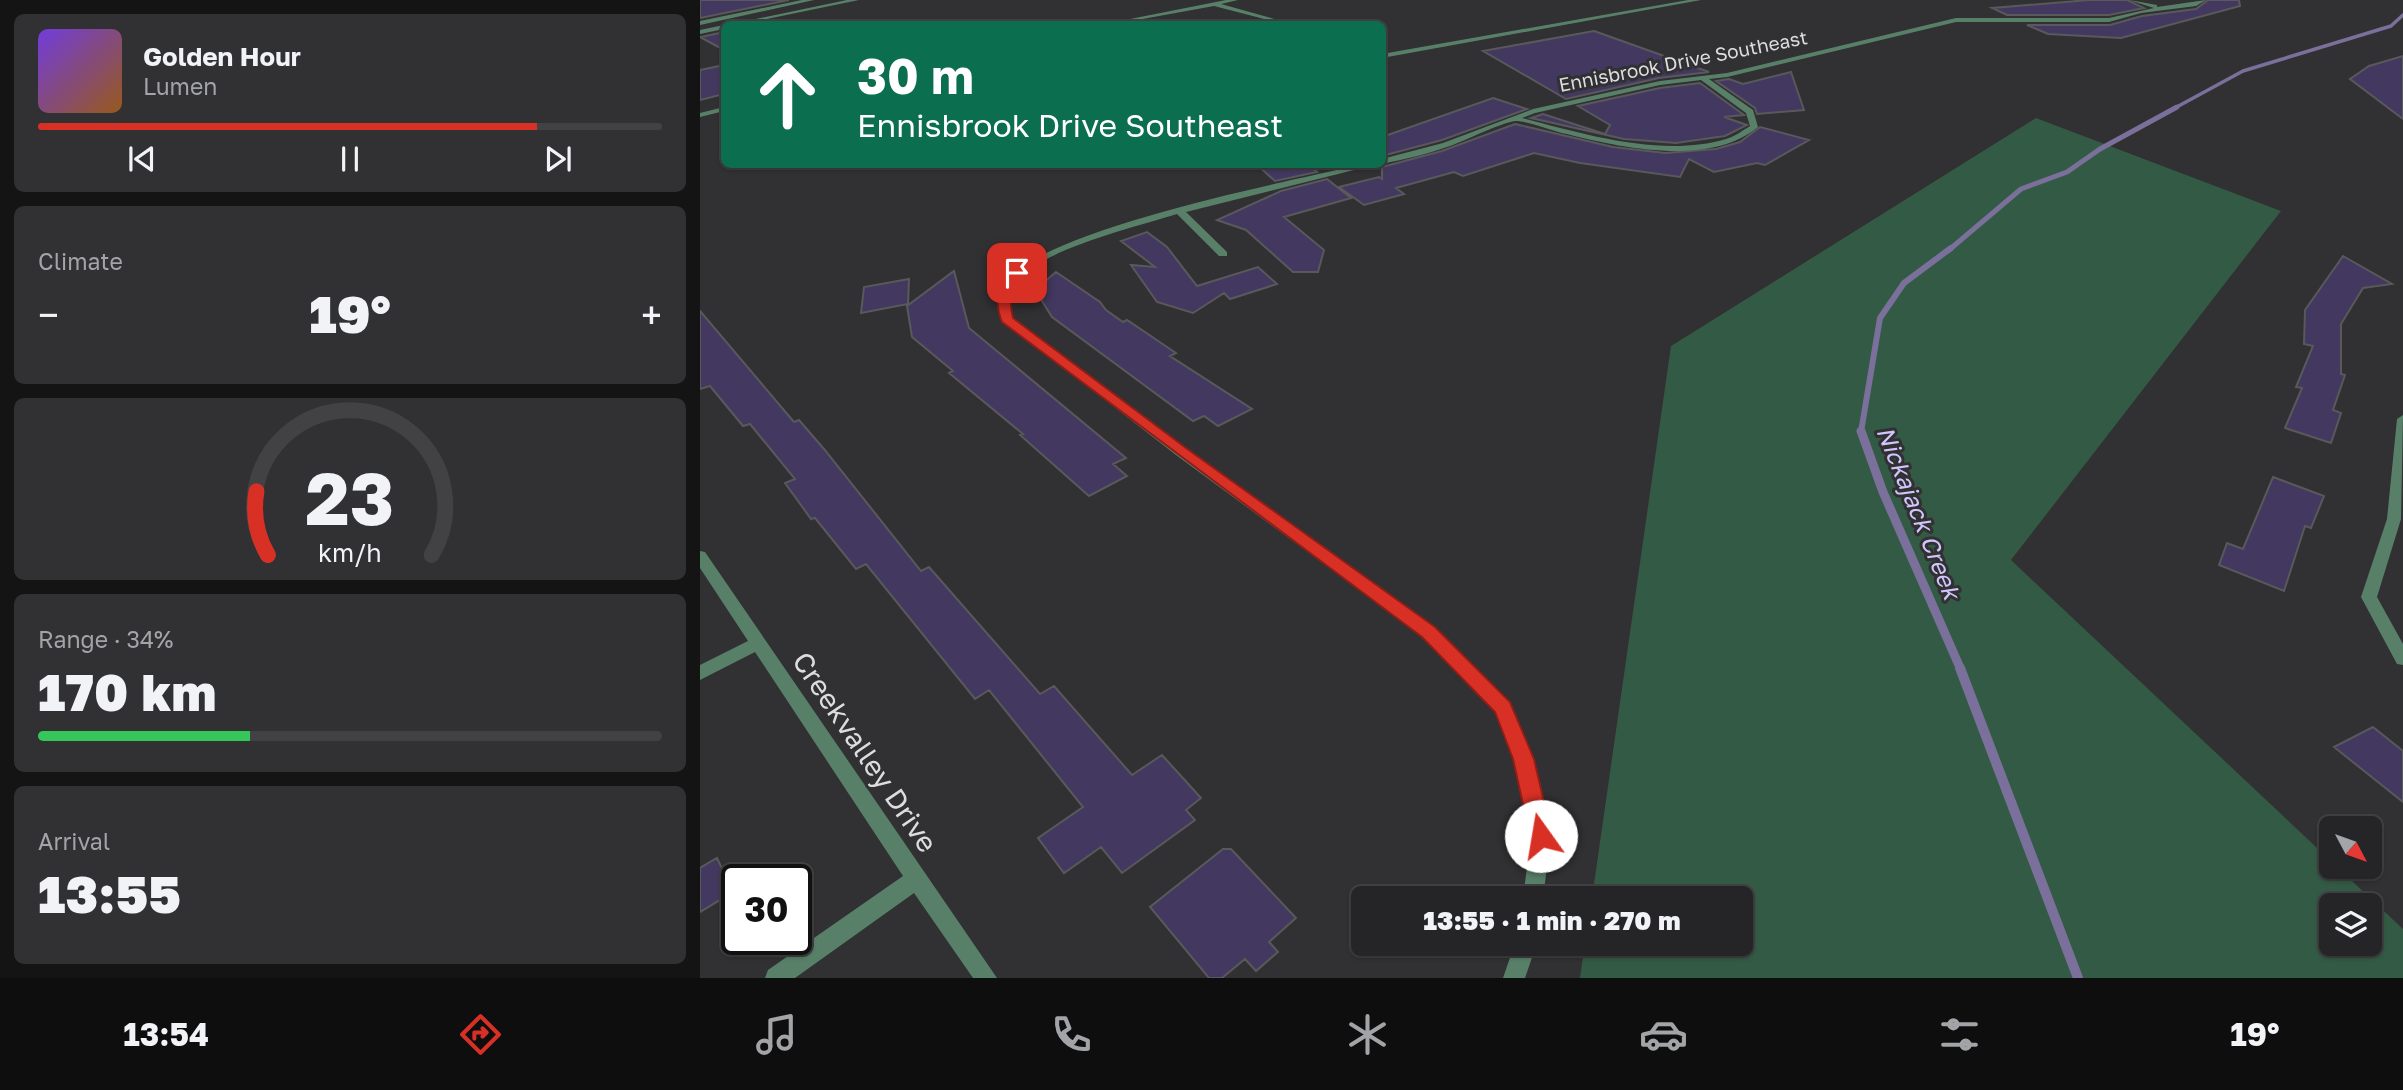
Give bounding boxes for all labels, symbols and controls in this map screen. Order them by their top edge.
street label: Ennisbrook Drive Southeast [1557,25,1809,96]
text: Golden Hour [143,41,301,72]
text: 30 m [857,46,974,105]
icon: ahead [742,49,833,140]
text: Lumen [143,72,217,100]
text: Ennisbrook Drive Southeast [857,106,1283,144]
icon: previous [123,140,161,178]
icon: pause [331,140,369,178]
icon: next [539,140,577,178]
pin [987,243,1047,303]
text: Climate [38,247,123,275]
icon: arrive [998,254,1036,292]
text: 19° [309,282,391,344]
text: − [38,292,59,337]
text: + [641,292,662,337]
water label: Nickajack Creek [1871,422,1968,606]
text: 23 [306,454,394,541]
text: km/h [318,537,382,568]
text: Range · 34% [38,625,173,653]
street label: Creekvalley Drive [786,645,945,858]
text: 170 km [38,660,217,722]
position arrow [1504,799,1578,873]
north arrow [2319,816,2382,878]
map controls [2319,816,2382,956]
text: Arrival [38,827,110,855]
text: 13:55 [38,862,181,924]
speed limit sign: 30 [721,864,812,955]
button: layers [2319,893,2382,956]
text: 13:55 · 1 min · 270 m [1423,905,1681,936]
icon: directions [456,1010,505,1059]
icon: music [752,1010,801,1059]
icon: phone [1047,1010,1096,1059]
icon: climate [1343,1010,1392,1059]
icon: car [1639,1010,1688,1059]
icon: filters [1935,1010,1984,1059]
text: 13:54 [123,1015,209,1053]
text: 19° [2230,1015,2280,1053]

